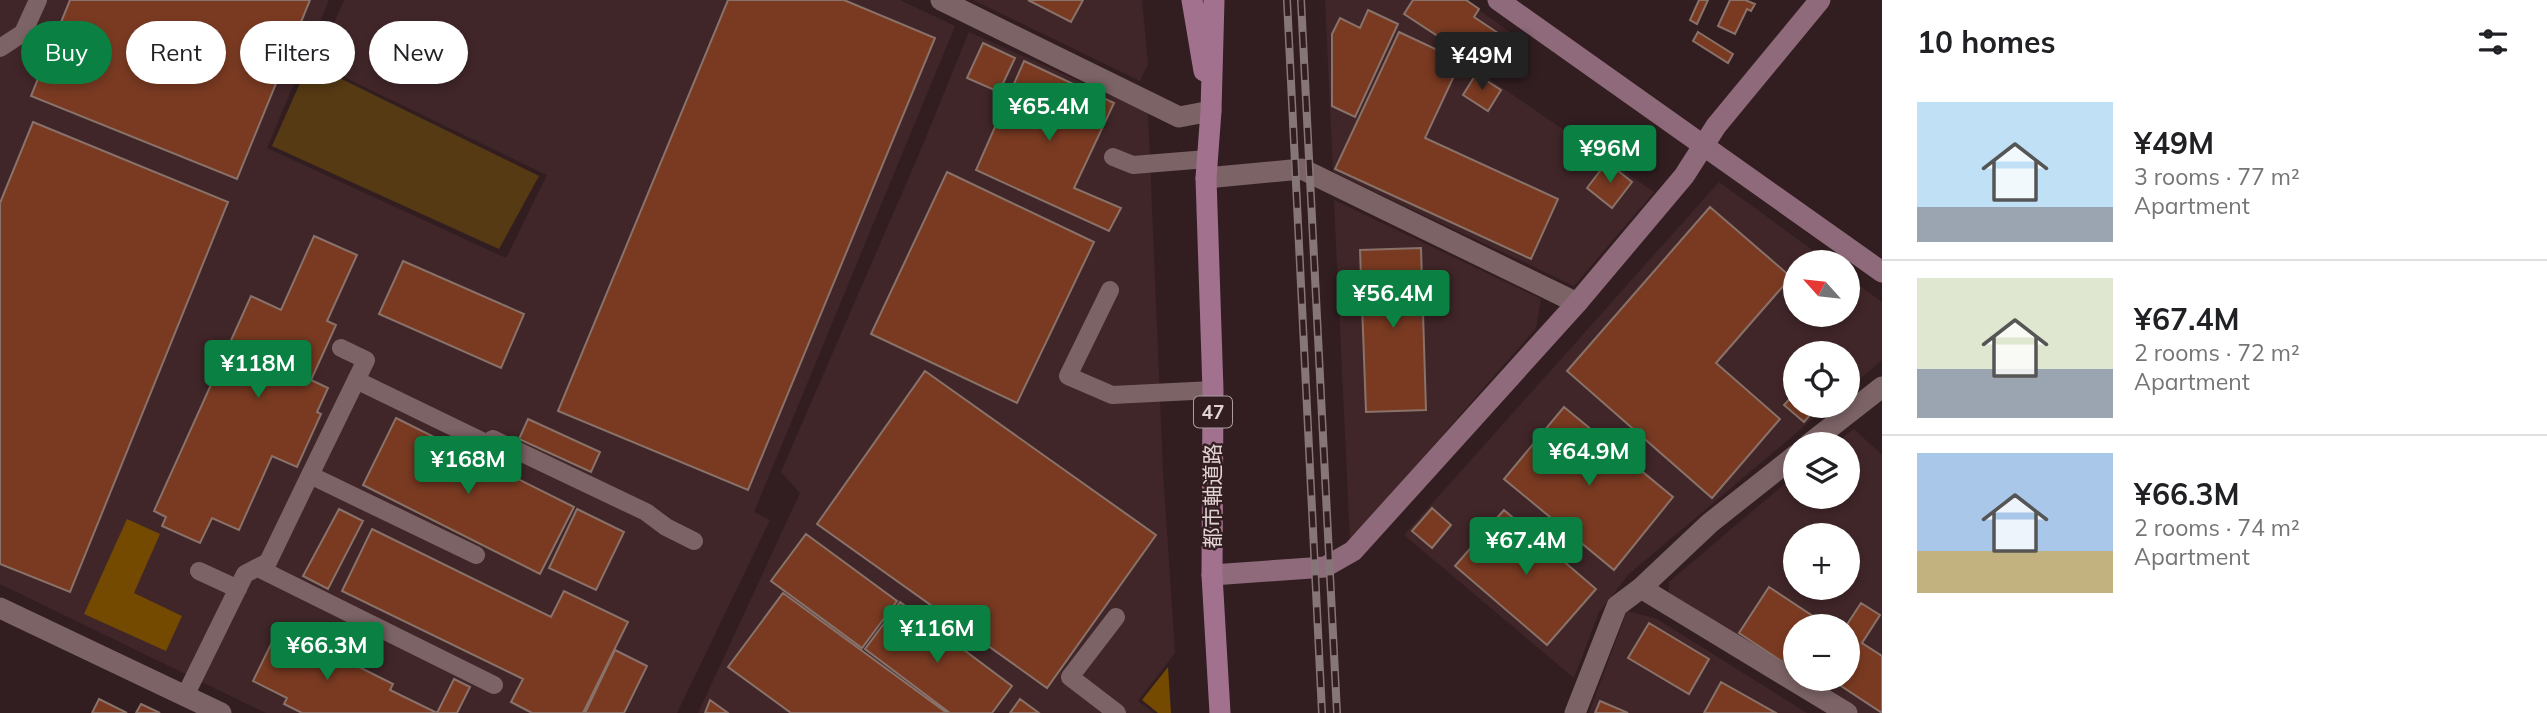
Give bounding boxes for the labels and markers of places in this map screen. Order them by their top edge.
pin: ¥49M [1441,32,1523,92]
pin: ¥65.4M [992,83,1106,143]
pin: ¥96M [1569,125,1651,185]
pin: ¥56.4M [1336,270,1450,330]
pin: ¥118M [209,340,307,400]
pin: ¥64.9M [1532,428,1646,488]
pin: ¥168M [419,436,517,496]
pin: ¥67.4M [1469,518,1583,577]
pin: ¥116M [888,606,986,665]
pin: ¥66.3M [270,622,384,682]

